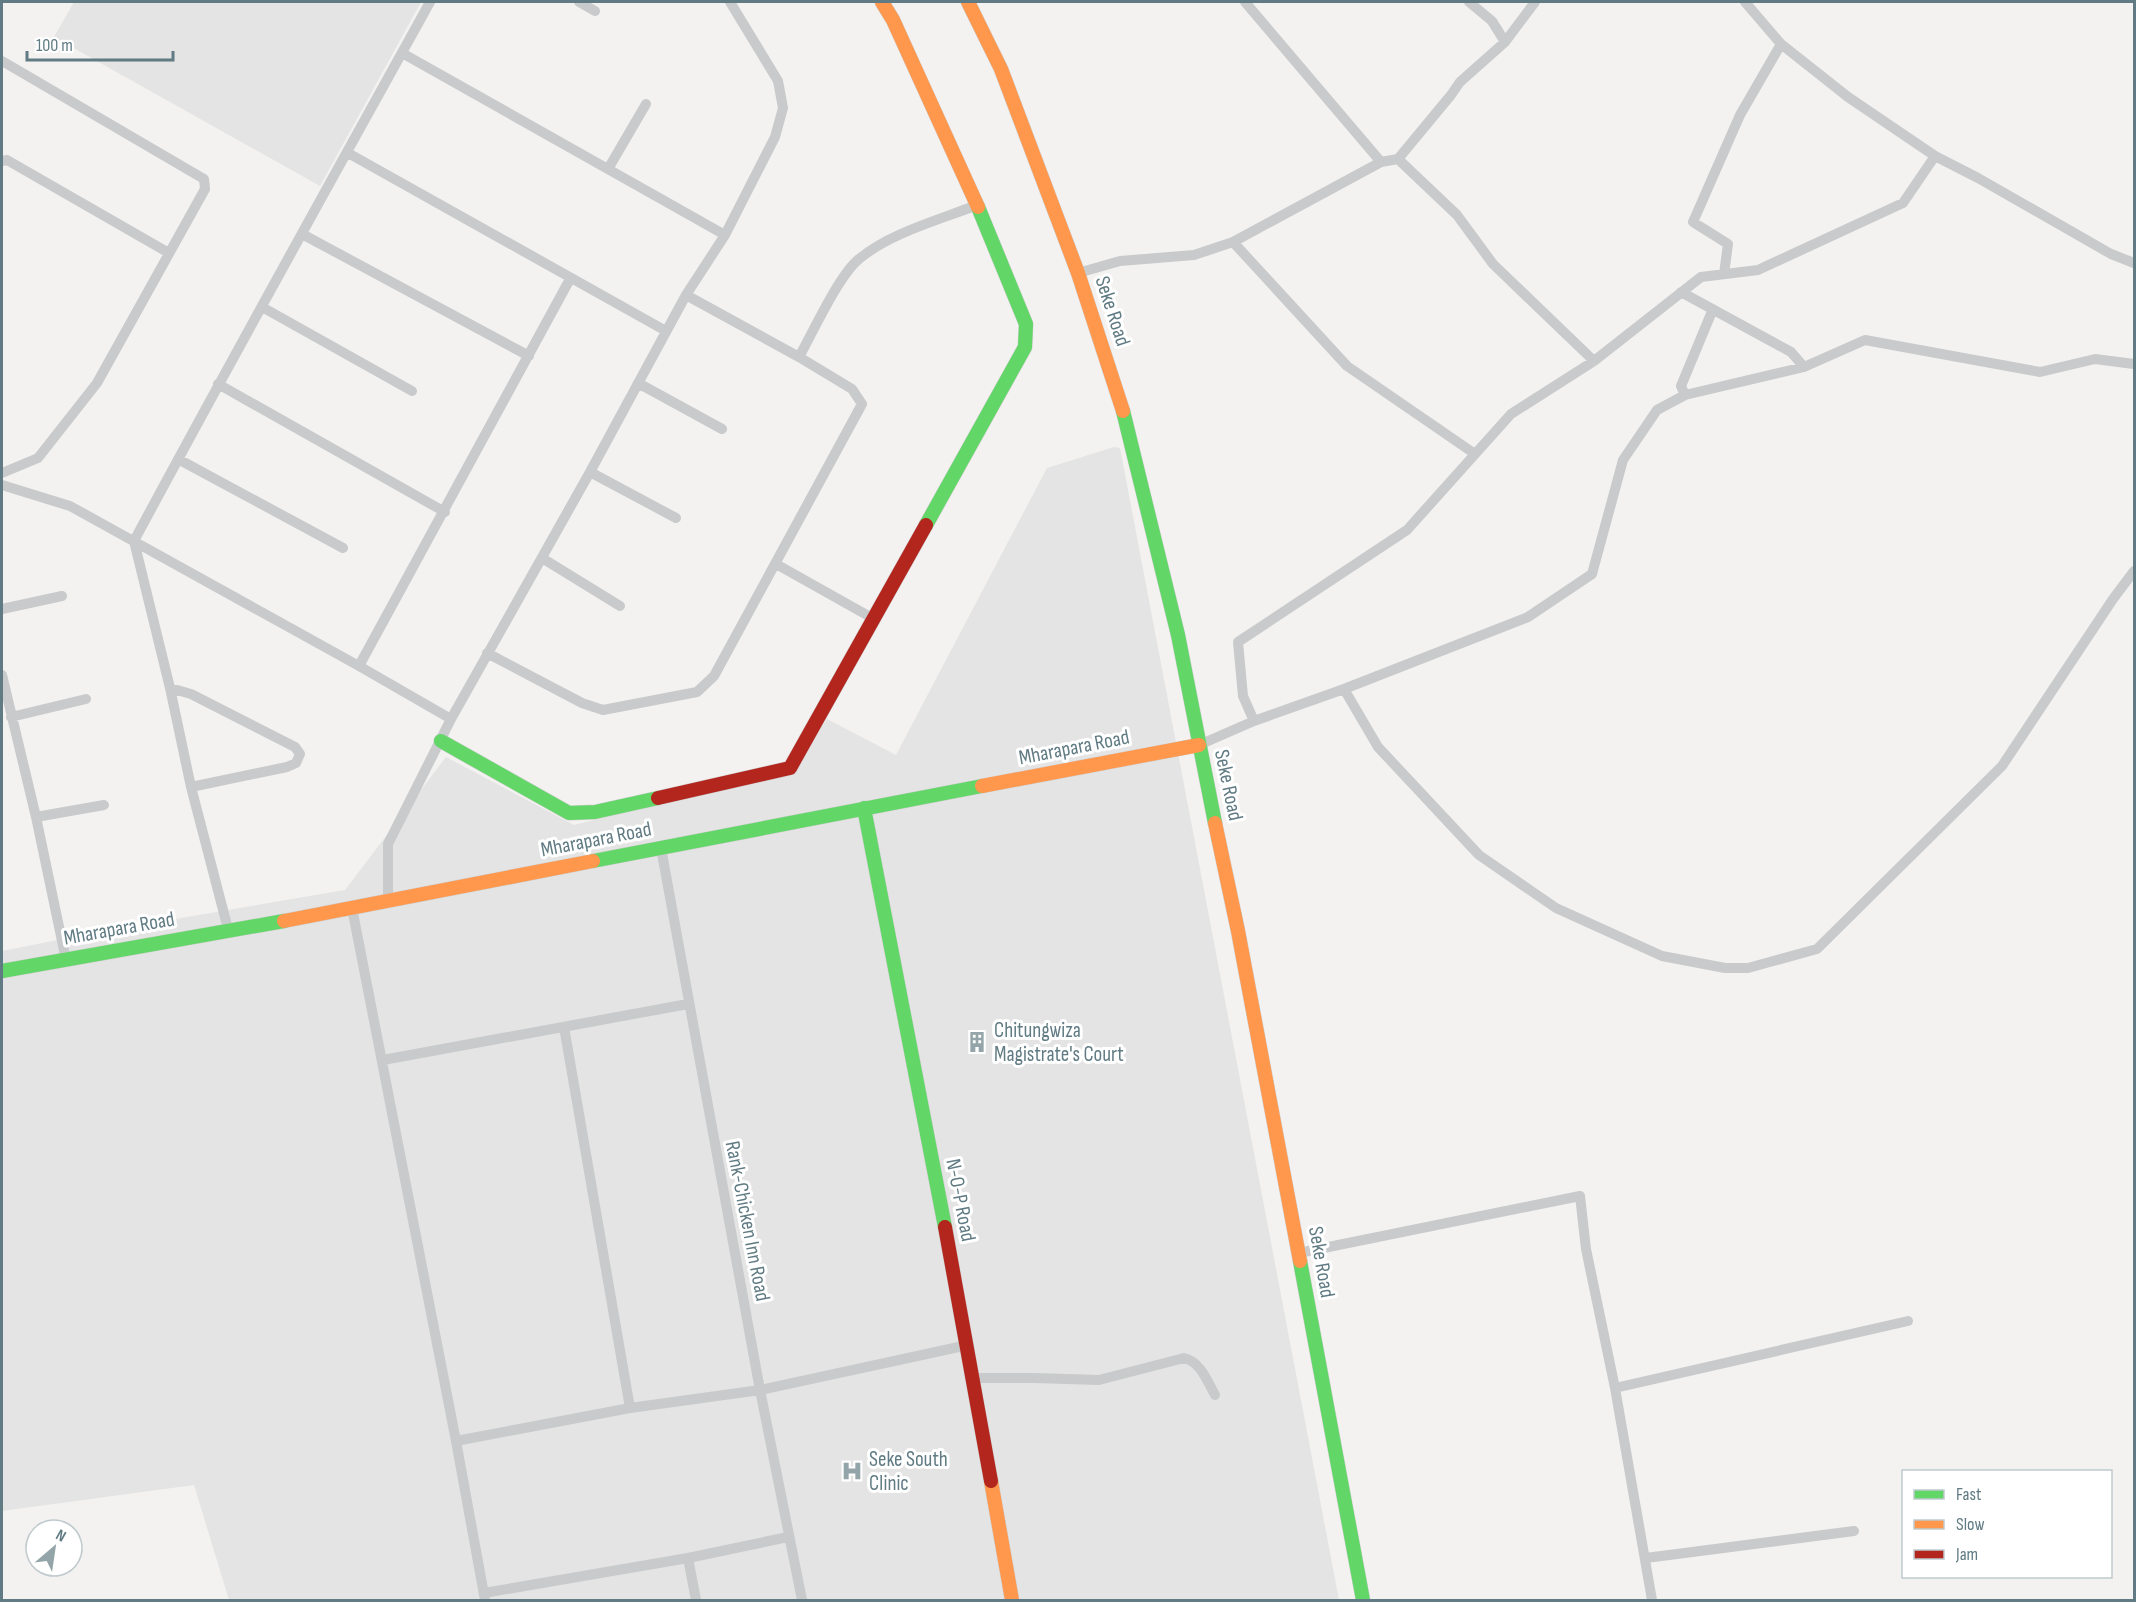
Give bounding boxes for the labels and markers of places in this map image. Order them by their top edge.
place label: Chitungwiza Magistrate's Court [994,1018,1124,1067]
building icon: Chitungwiza Magistrate's Court [965,1030,989,1054]
place label: Seke South Clinic [869,1447,948,1496]
hospital icon: Seke South Clinic [840,1459,864,1483]

